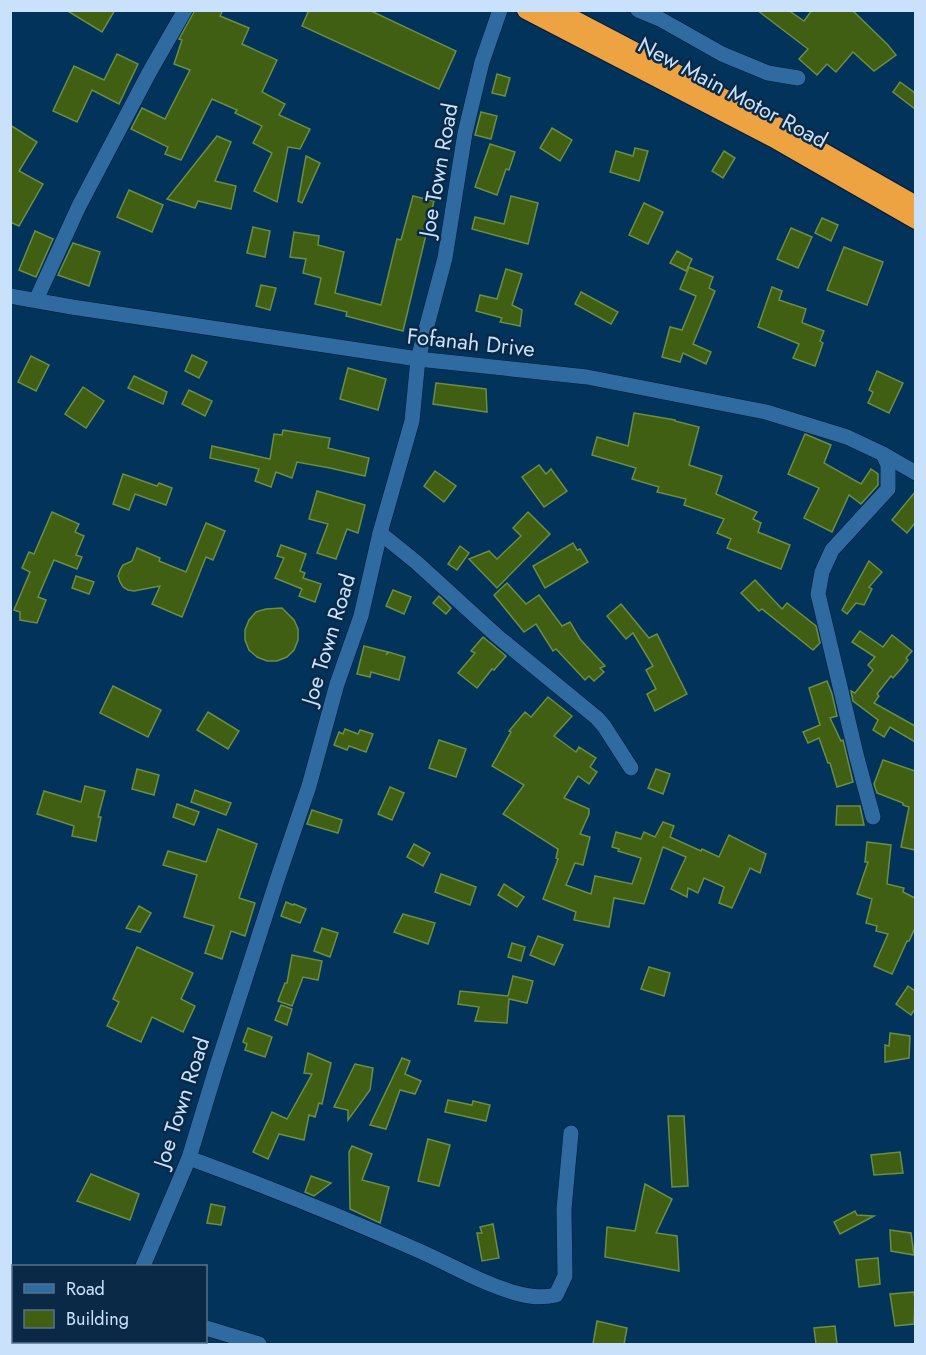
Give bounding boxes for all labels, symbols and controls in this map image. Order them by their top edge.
street label: New Main Motor Road [633,28,833,156]
street label: Joe Town Road [410,101,466,242]
street label: Fofanah Drive [405,319,537,365]
street label: Joe Town Road [292,570,363,711]
street label: Joe Town Road [144,1033,217,1174]
legend [12,1265,207,1343]
text: Road [66,1276,105,1302]
text: Building [66,1306,129,1332]

